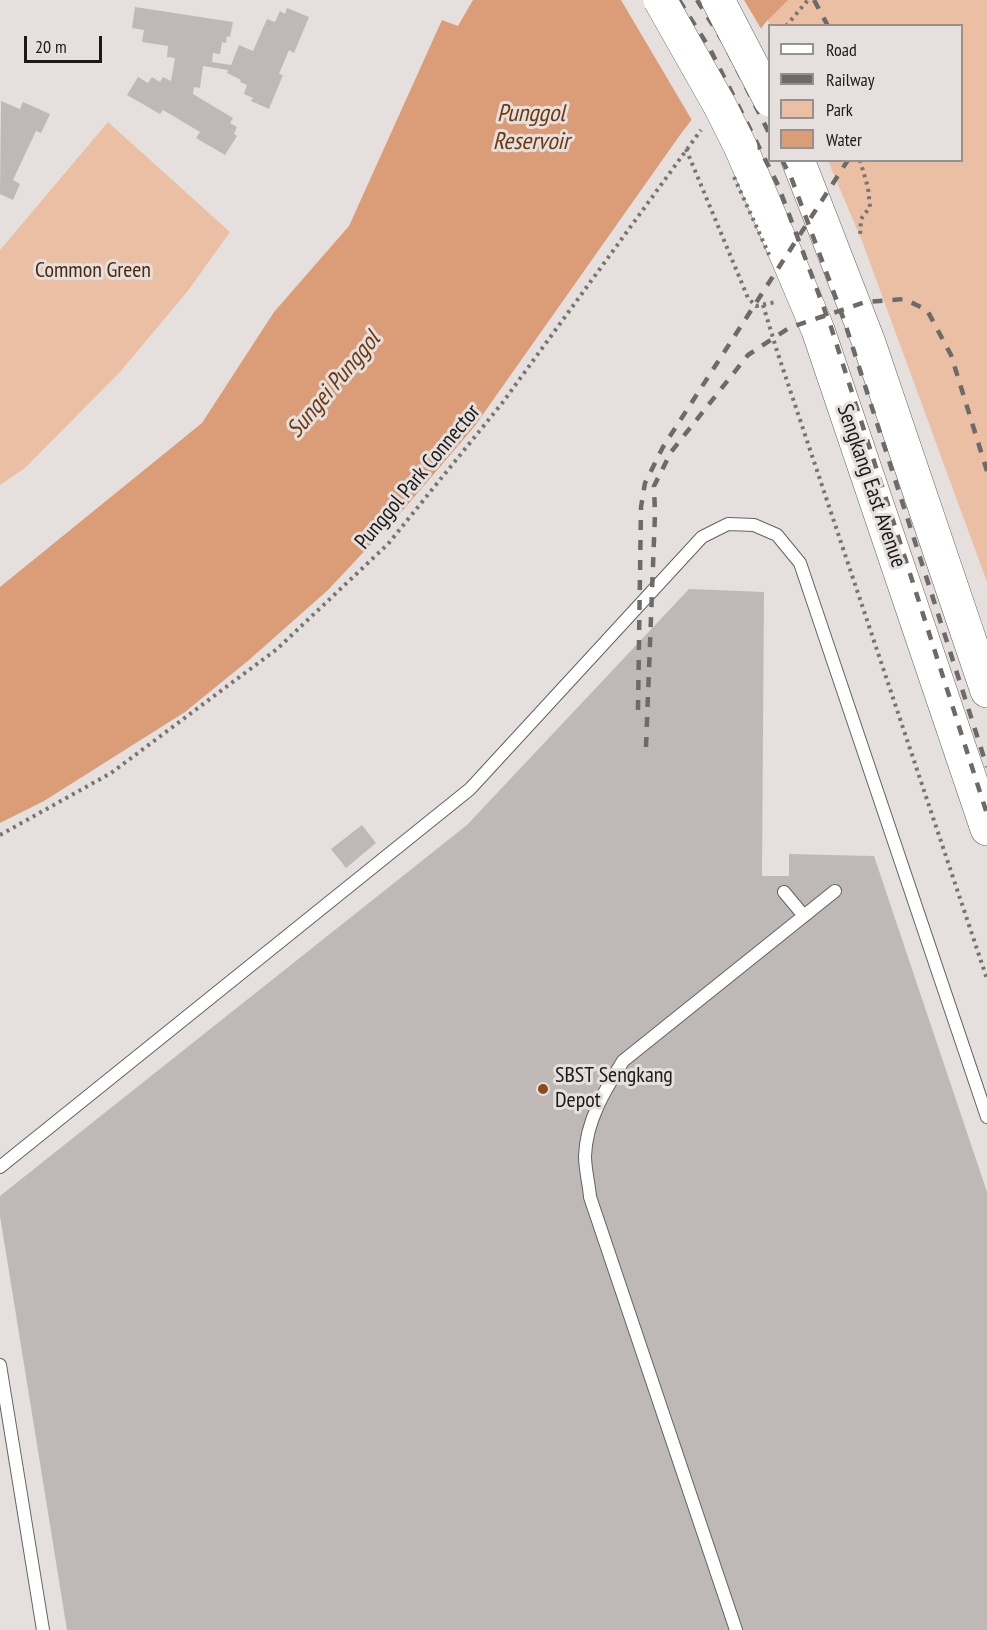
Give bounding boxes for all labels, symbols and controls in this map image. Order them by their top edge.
scale bar [27,24,105,62]
legend [768,24,963,162]
text: 20 m [35,35,67,58]
text: Road [826,38,857,61]
text: Railway [826,68,875,91]
text: Park [826,98,853,121]
water label: Punggol Reservoir [493,100,569,156]
text: Water [826,128,862,151]
park label: Common Green [35,258,151,284]
water label: Sungei Punggol [281,326,387,444]
street label: Punggol Park Connector [350,399,486,555]
street label: Sengkang East Avenue [831,401,911,571]
place label: SBST Sengkang Depot [555,1063,673,1114]
marker: SBST Sengkang Depot [536,1082,550,1096]

